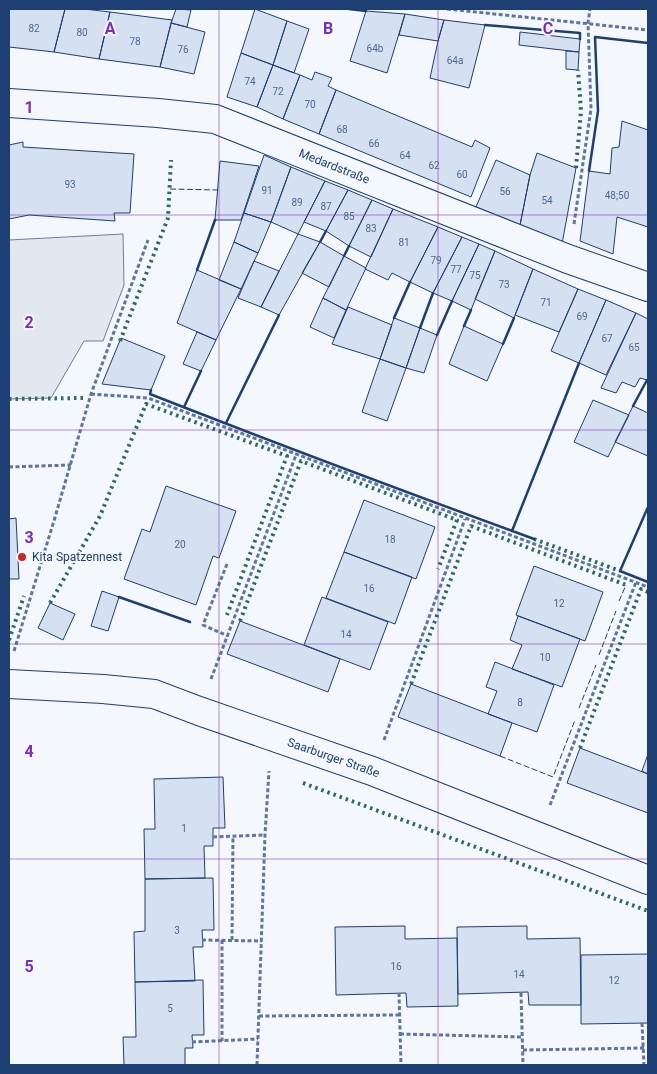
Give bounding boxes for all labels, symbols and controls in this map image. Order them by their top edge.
text: A [105,19,116,38]
text: B [323,19,333,38]
text: C [543,19,553,38]
house number: 82 [28,23,40,34]
house number: 80 [76,27,88,38]
house number: 78 [129,36,141,47]
house number: 64b [367,43,384,54]
house number: 76 [177,44,189,55]
house number: 64a [447,55,463,66]
house number: 74 [244,76,256,87]
house number: 72 [272,86,284,97]
text: 1 [24,98,34,117]
house number: 70 [304,99,316,110]
house number: 68 [336,124,348,135]
house number: 66 [368,138,380,149]
street label: Medardstraße [297,146,372,187]
house number: 64 [399,150,411,161]
house number: 62 [428,160,440,171]
house number: 60 [456,169,468,180]
house number: 93 [64,179,76,190]
house number: 91 [261,185,273,196]
house number: 56 [499,186,511,197]
house number: 48;50 [605,190,630,201]
house number: 54 [541,195,553,206]
house number: 89 [291,197,303,208]
house number: 87 [320,201,332,212]
house number: 85 [343,211,355,222]
house number: 83 [365,223,377,234]
house number: 81 [398,237,410,248]
house number: 79 [430,255,442,266]
house number: 77 [450,264,462,275]
house number: 75 [469,270,481,281]
house number: 73 [498,279,510,290]
house number: 71 [540,297,552,308]
house number: 69 [576,311,588,322]
text: 2 [24,313,34,332]
house number: 67 [601,333,613,344]
house number: 65 [628,342,640,353]
text: 3 [24,528,34,547]
house number: 18 [384,534,396,545]
house number: 20 [174,539,186,550]
place label: Kita Spatzennest [32,550,122,564]
marker: Kita Spatzennest [16,551,28,563]
house number: 16 [363,583,375,594]
house number: 12 [553,598,565,609]
house number: 14 [340,629,352,640]
house number: 10 [539,652,551,663]
house number: 8 [517,697,523,708]
street label: Saarburger Straße [286,735,382,780]
text: 4 [24,742,34,761]
house number: 1 [181,823,187,834]
house number: 3 [174,925,180,936]
text: 5 [24,957,34,976]
house number: 16 [390,961,402,972]
house number: 14 [513,969,525,980]
house number: 12 [608,975,620,986]
house number: 5 [167,1003,173,1014]

